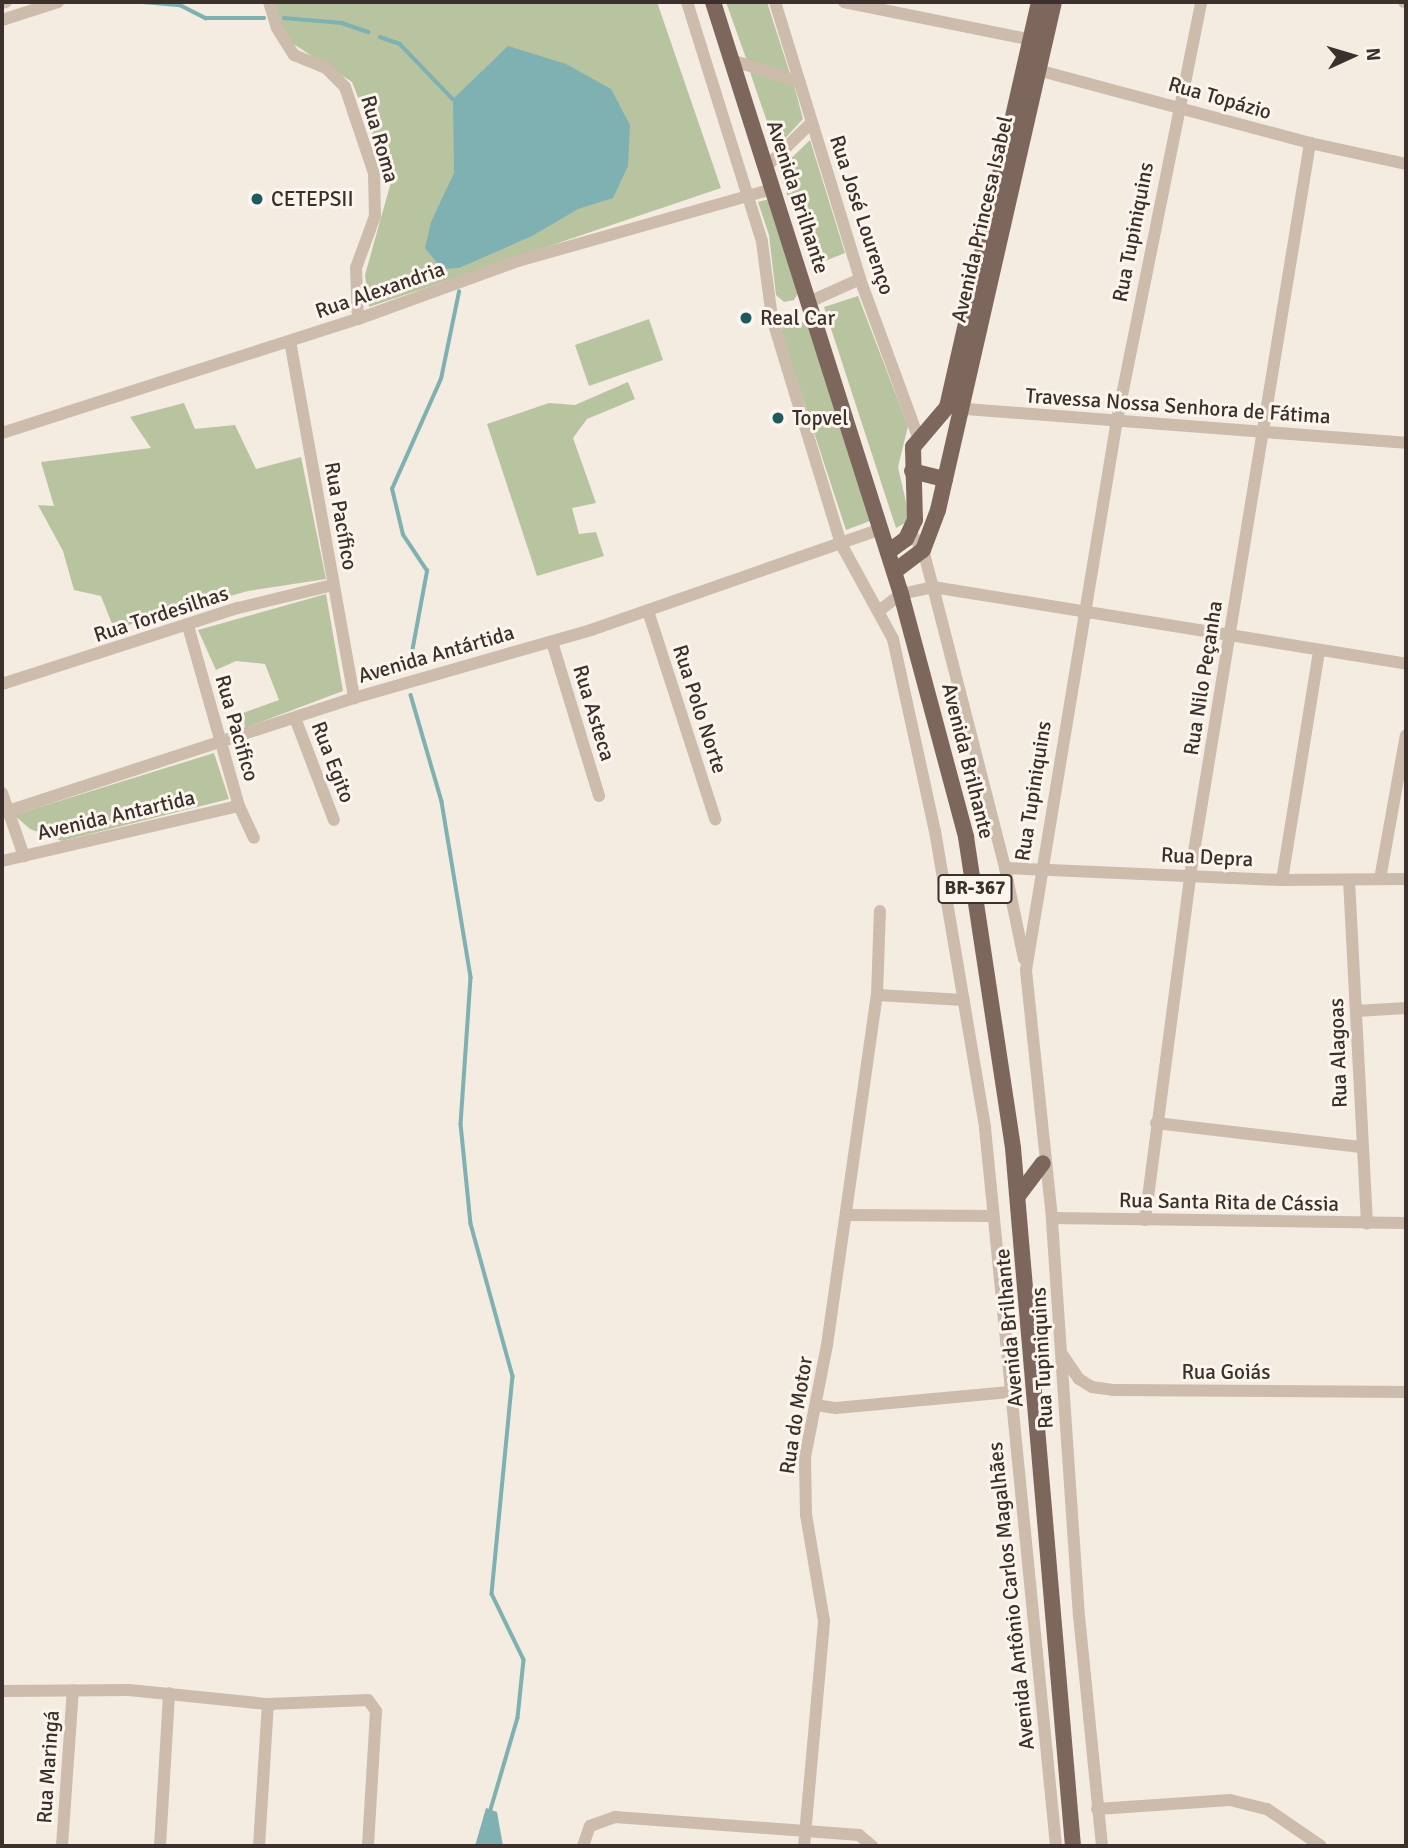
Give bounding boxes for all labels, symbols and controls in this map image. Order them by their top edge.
north arrow [1317,21,1387,91]
text: N [1361,47,1385,62]
street label: Rua Topázio [1165,71,1275,125]
street label: Rua Roma [356,92,404,186]
street label: Avenida Princesa Isabel [946,113,1018,325]
street label: Avenida Brilhante [761,117,835,277]
street label: Rua José Lourenço [824,132,900,298]
street label: Rua Tupiniquins [1107,160,1159,304]
place label: CETEPSII [271,186,354,212]
marker: CETEPSII [249,191,265,207]
street label: Rua Alexandria [312,256,448,324]
place label: Real Car [760,305,835,331]
marker: Real Car [738,310,754,326]
street label: Travessa Nossa Senhora de Fátima [1025,383,1331,429]
place label: Topvel [792,405,848,431]
marker: Topvel [770,410,786,426]
street label: Rua Pacífico [319,460,363,572]
street label: Rua Tordesilhas [91,580,231,648]
street label: Rua Nilo Peçanha [1178,599,1228,757]
street label: Avenida Antártida [355,620,517,688]
street label: Rua Polo Norte [667,642,733,776]
street label: Rua Asteca [567,662,621,764]
street label: Rua Pacifico [210,672,264,784]
street label: Avenida Brilhante [936,681,1000,841]
street label: Rua Egito [306,718,360,806]
street label: Rua Tupiniquins [1009,719,1057,863]
street label: Avenida Antartida [35,785,197,845]
street label: Rua Depra [1160,842,1254,872]
road number: BR-367 [936,874,1014,904]
street label: Rua Alagoas [1323,998,1353,1108]
street label: Rua Santa Rita de Cássia [1119,1187,1339,1217]
street label: Avenida Brilhante [990,1248,1028,1408]
street label: Rua Tupiniquins [1026,1287,1058,1429]
street label: Rua do Motor [774,1354,818,1476]
street label: Rua Goiás [1182,1359,1270,1385]
street label: Avenida Antônio Carlos Magalhães [982,1441,1040,1751]
street label: Rua Maringá [31,1710,65,1824]

